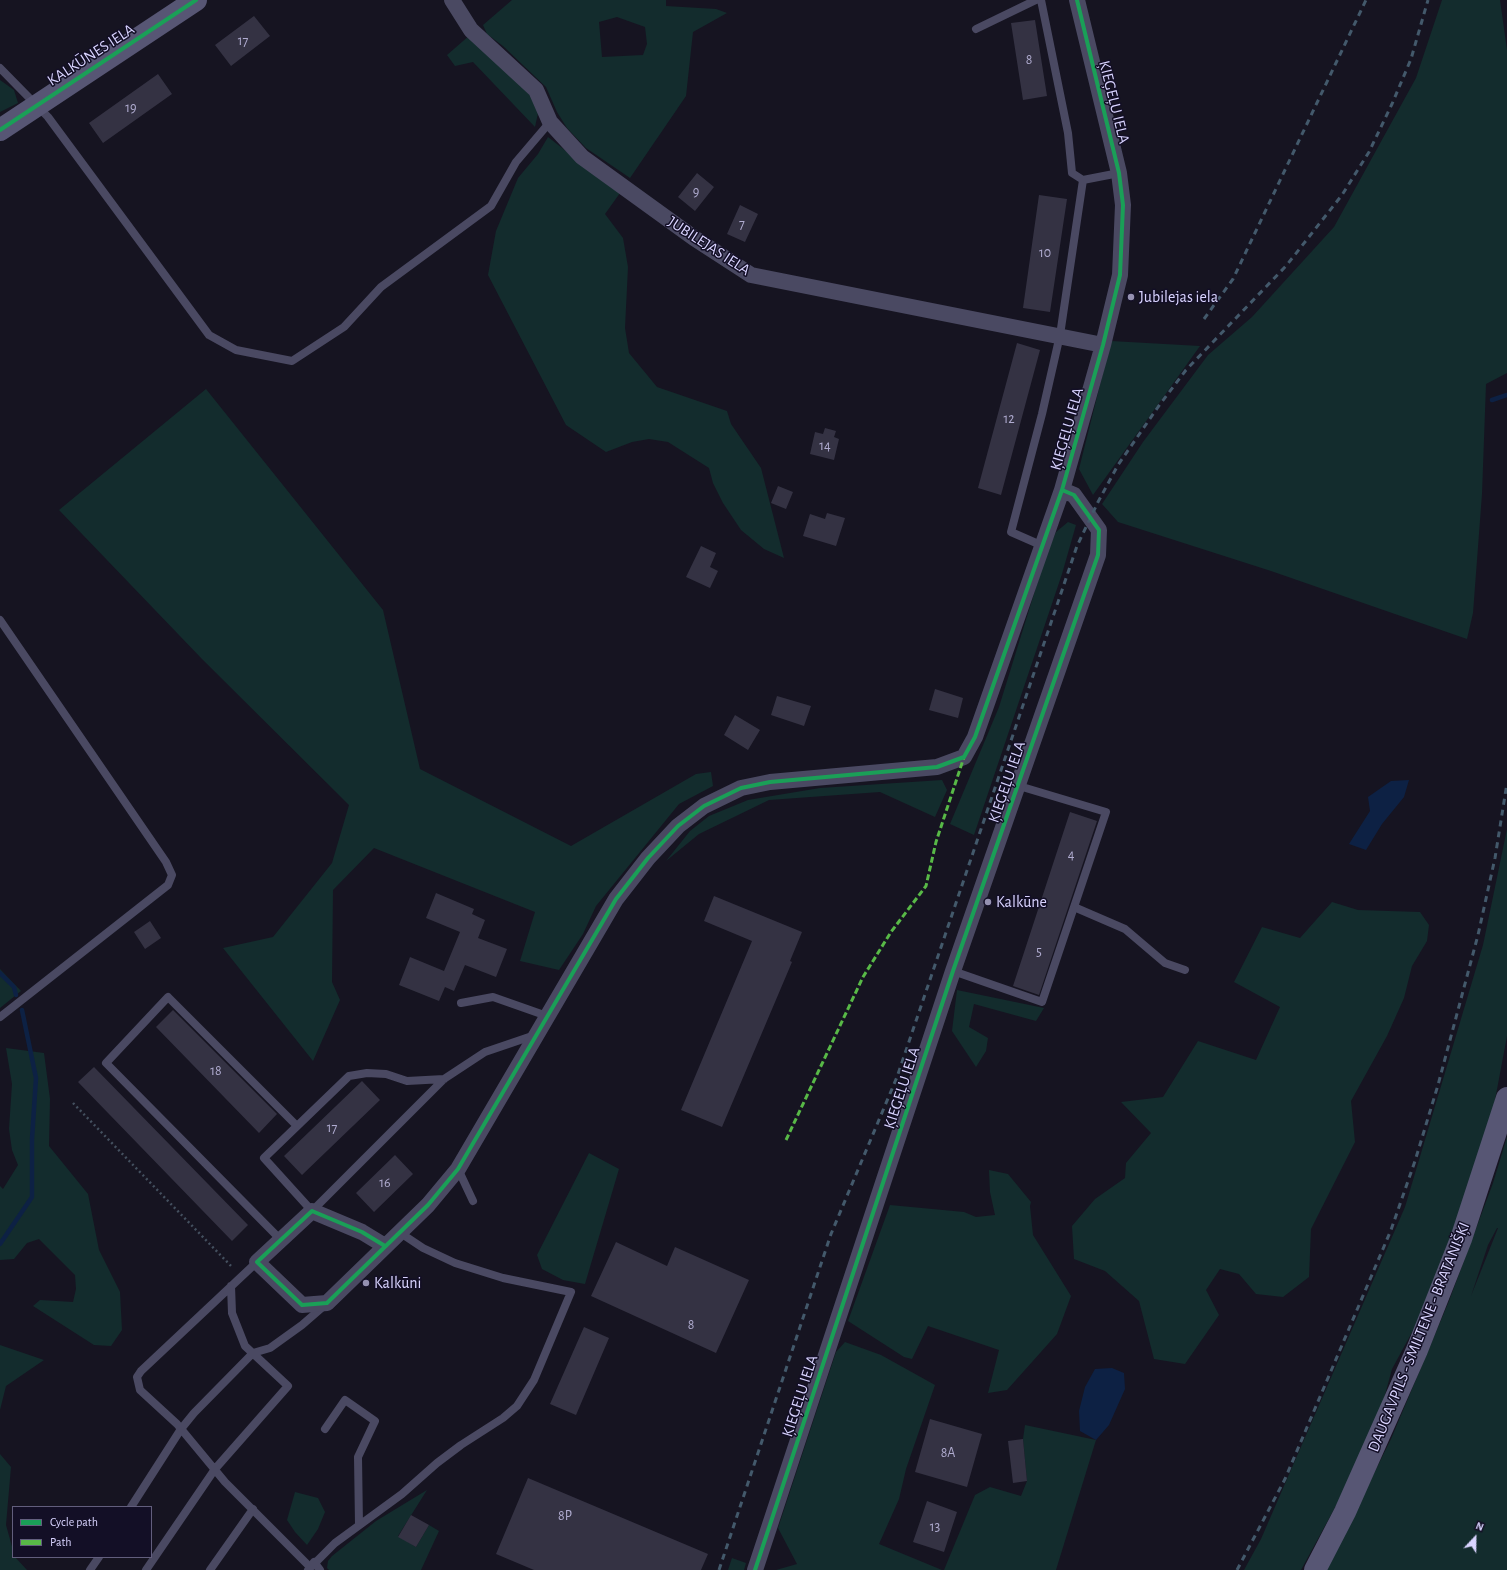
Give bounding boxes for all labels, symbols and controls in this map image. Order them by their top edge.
street label: KALKŪNES IELA [44,20,138,90]
house number: 17 [238,33,248,49]
house number: 8 [1026,52,1032,68]
street label: ĶIEĢEĻU IELA [1094,58,1134,146]
house number: 19 [125,100,137,116]
house number: 9 [693,184,699,200]
street label: JUBILEJAS IELA [664,212,754,280]
house number: 7 [739,216,745,232]
house number: 10 [1039,245,1051,261]
place label: Jubilejas iela [1139,287,1218,307]
marker: Jubilejas iela [1126,292,1136,302]
street label: ĶIEĢEĻU IELA [1046,385,1088,473]
house number: 12 [1003,411,1015,427]
house number: 14 [819,438,831,454]
street label: ĶIEĢEĻU IELA [984,739,1030,825]
house number: 4 [1068,847,1074,863]
place label: Kalkūne [996,892,1047,912]
marker: Kalkūne [983,897,993,907]
house number: 5 [1036,944,1042,960]
street label: ĶIEĢEĻU IELA [880,1045,924,1131]
house number: 18 [210,1063,222,1079]
house number: 17 [327,1120,337,1136]
house number: 16 [379,1175,391,1191]
street label: DAUGAVPILS - SMILTENE - BRATANIŠĶI [1364,1219,1474,1455]
place label: Kalkūni [374,1273,421,1293]
marker: Kalkūni [361,1278,371,1288]
house number: 8 [688,1317,694,1333]
street label: ĶIEĢEĻU IELA [778,1353,822,1439]
house number: 8A [941,1445,955,1461]
legend [12,1506,152,1558]
house number: 8P [558,1508,572,1524]
text: Cycle path [50,1516,98,1528]
north arrow [1455,1518,1495,1558]
house number: 13 [930,1519,940,1535]
text: N [1474,1520,1485,1533]
text: Path [50,1536,72,1548]

